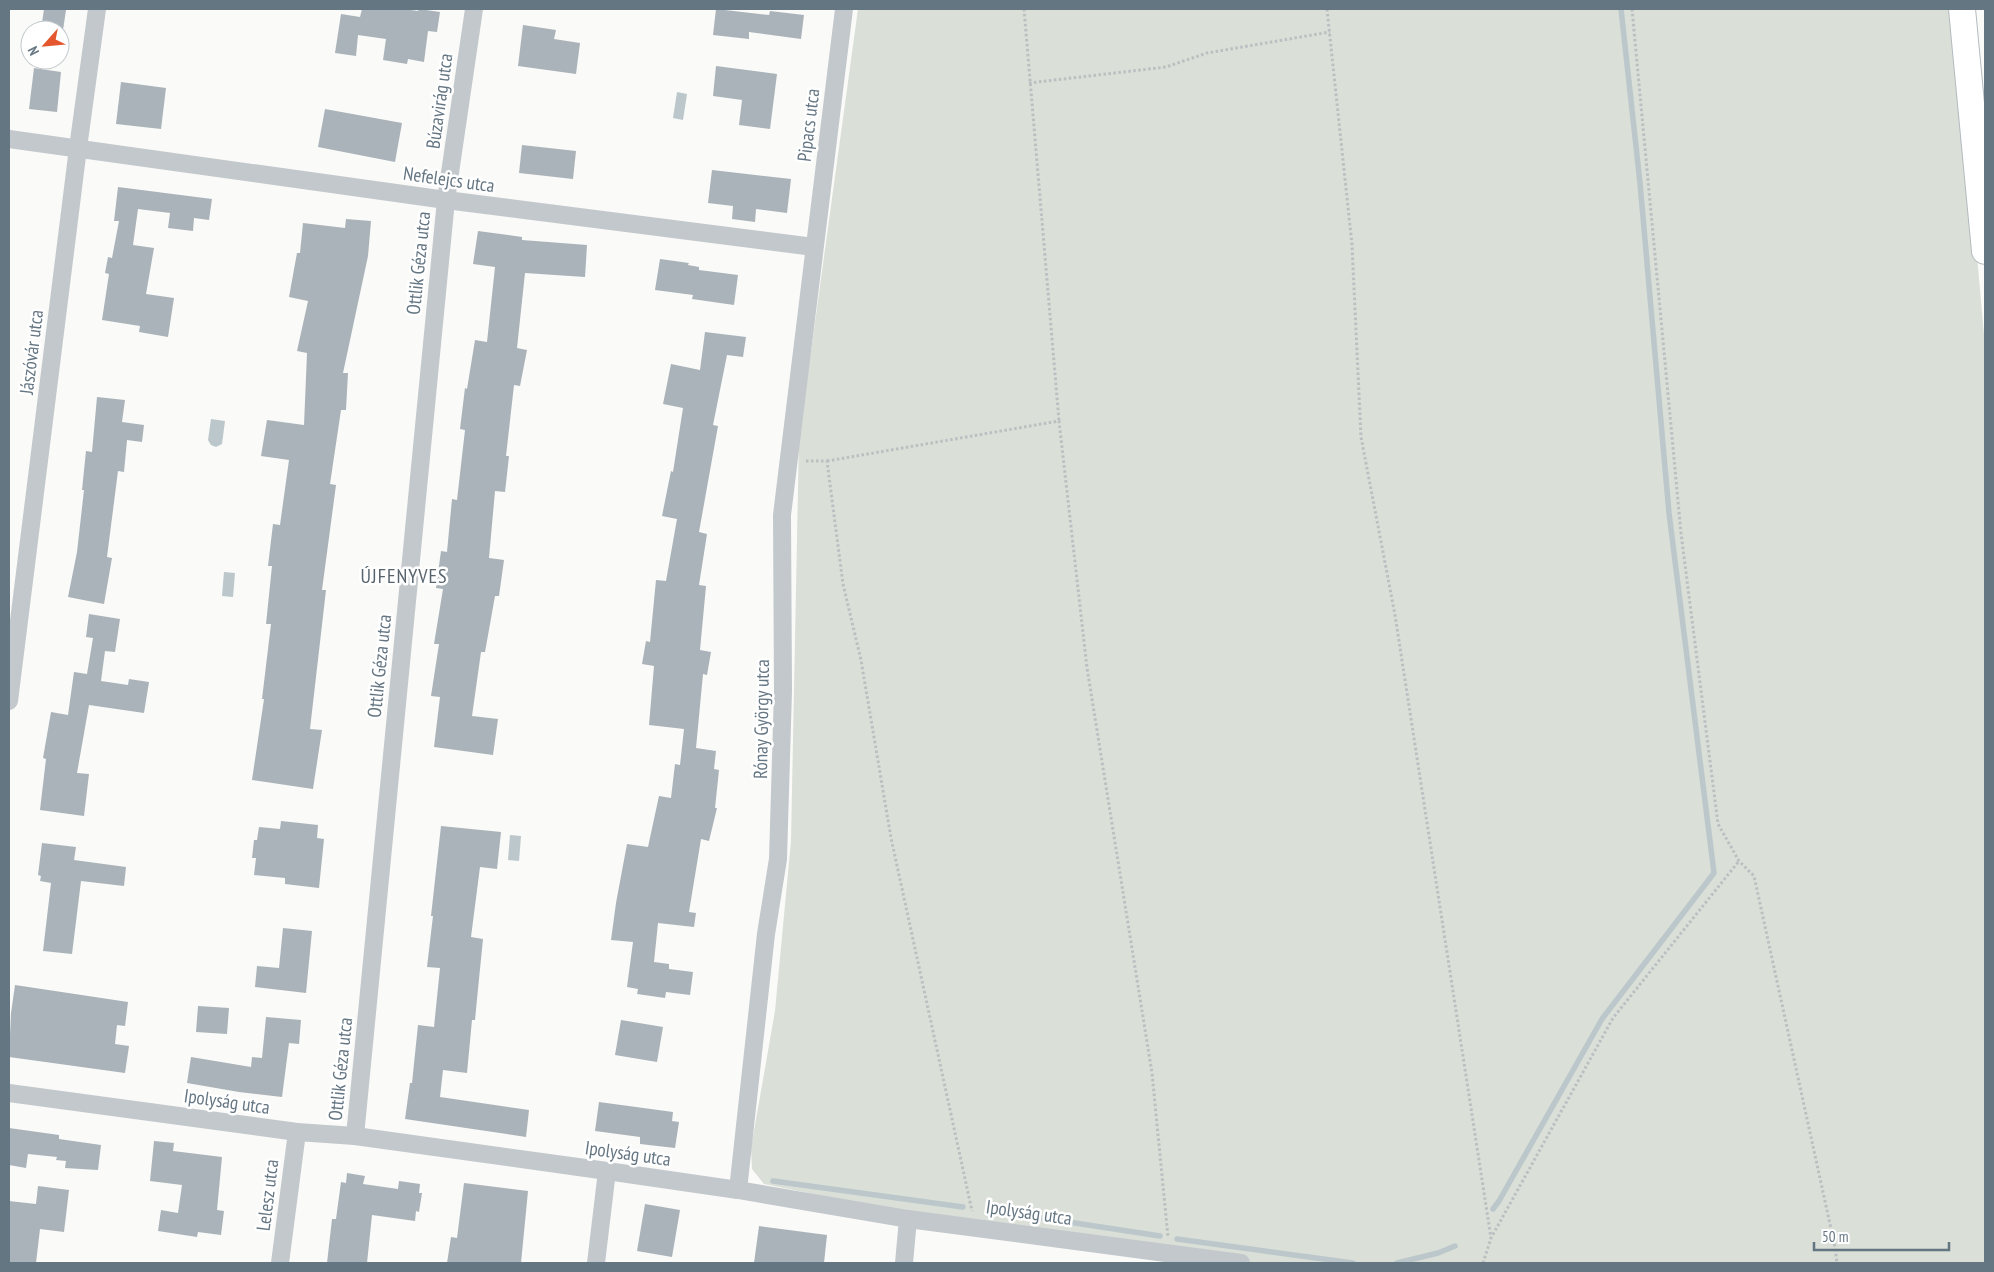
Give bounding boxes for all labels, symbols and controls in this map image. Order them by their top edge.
north arrow [20,20,70,70]
text: N [24,43,43,58]
street label: Búzavirág utca [420,52,458,150]
street label: Pipacs utca [792,87,824,163]
street label: Nefelejcs utca [402,161,496,197]
street label: Ottlik Géza utca [401,210,435,316]
street label: Jászóvár utca [14,308,48,397]
district label: ÚJFENYVES [360,563,448,589]
street label: Ottlik Géza utca [362,613,396,719]
street label: Rónay György utca [748,659,774,779]
street label: Ottlik Géza utca [323,1016,357,1122]
street label: Ipolyság utca [183,1083,271,1119]
street label: Ipolyság utca [584,1135,672,1171]
street label: Lelesz utca [251,1158,283,1232]
street label: Ipolyság utca [985,1194,1073,1230]
scale bar [1814,1220,1949,1252]
text: 50 m [1822,1227,1848,1246]

